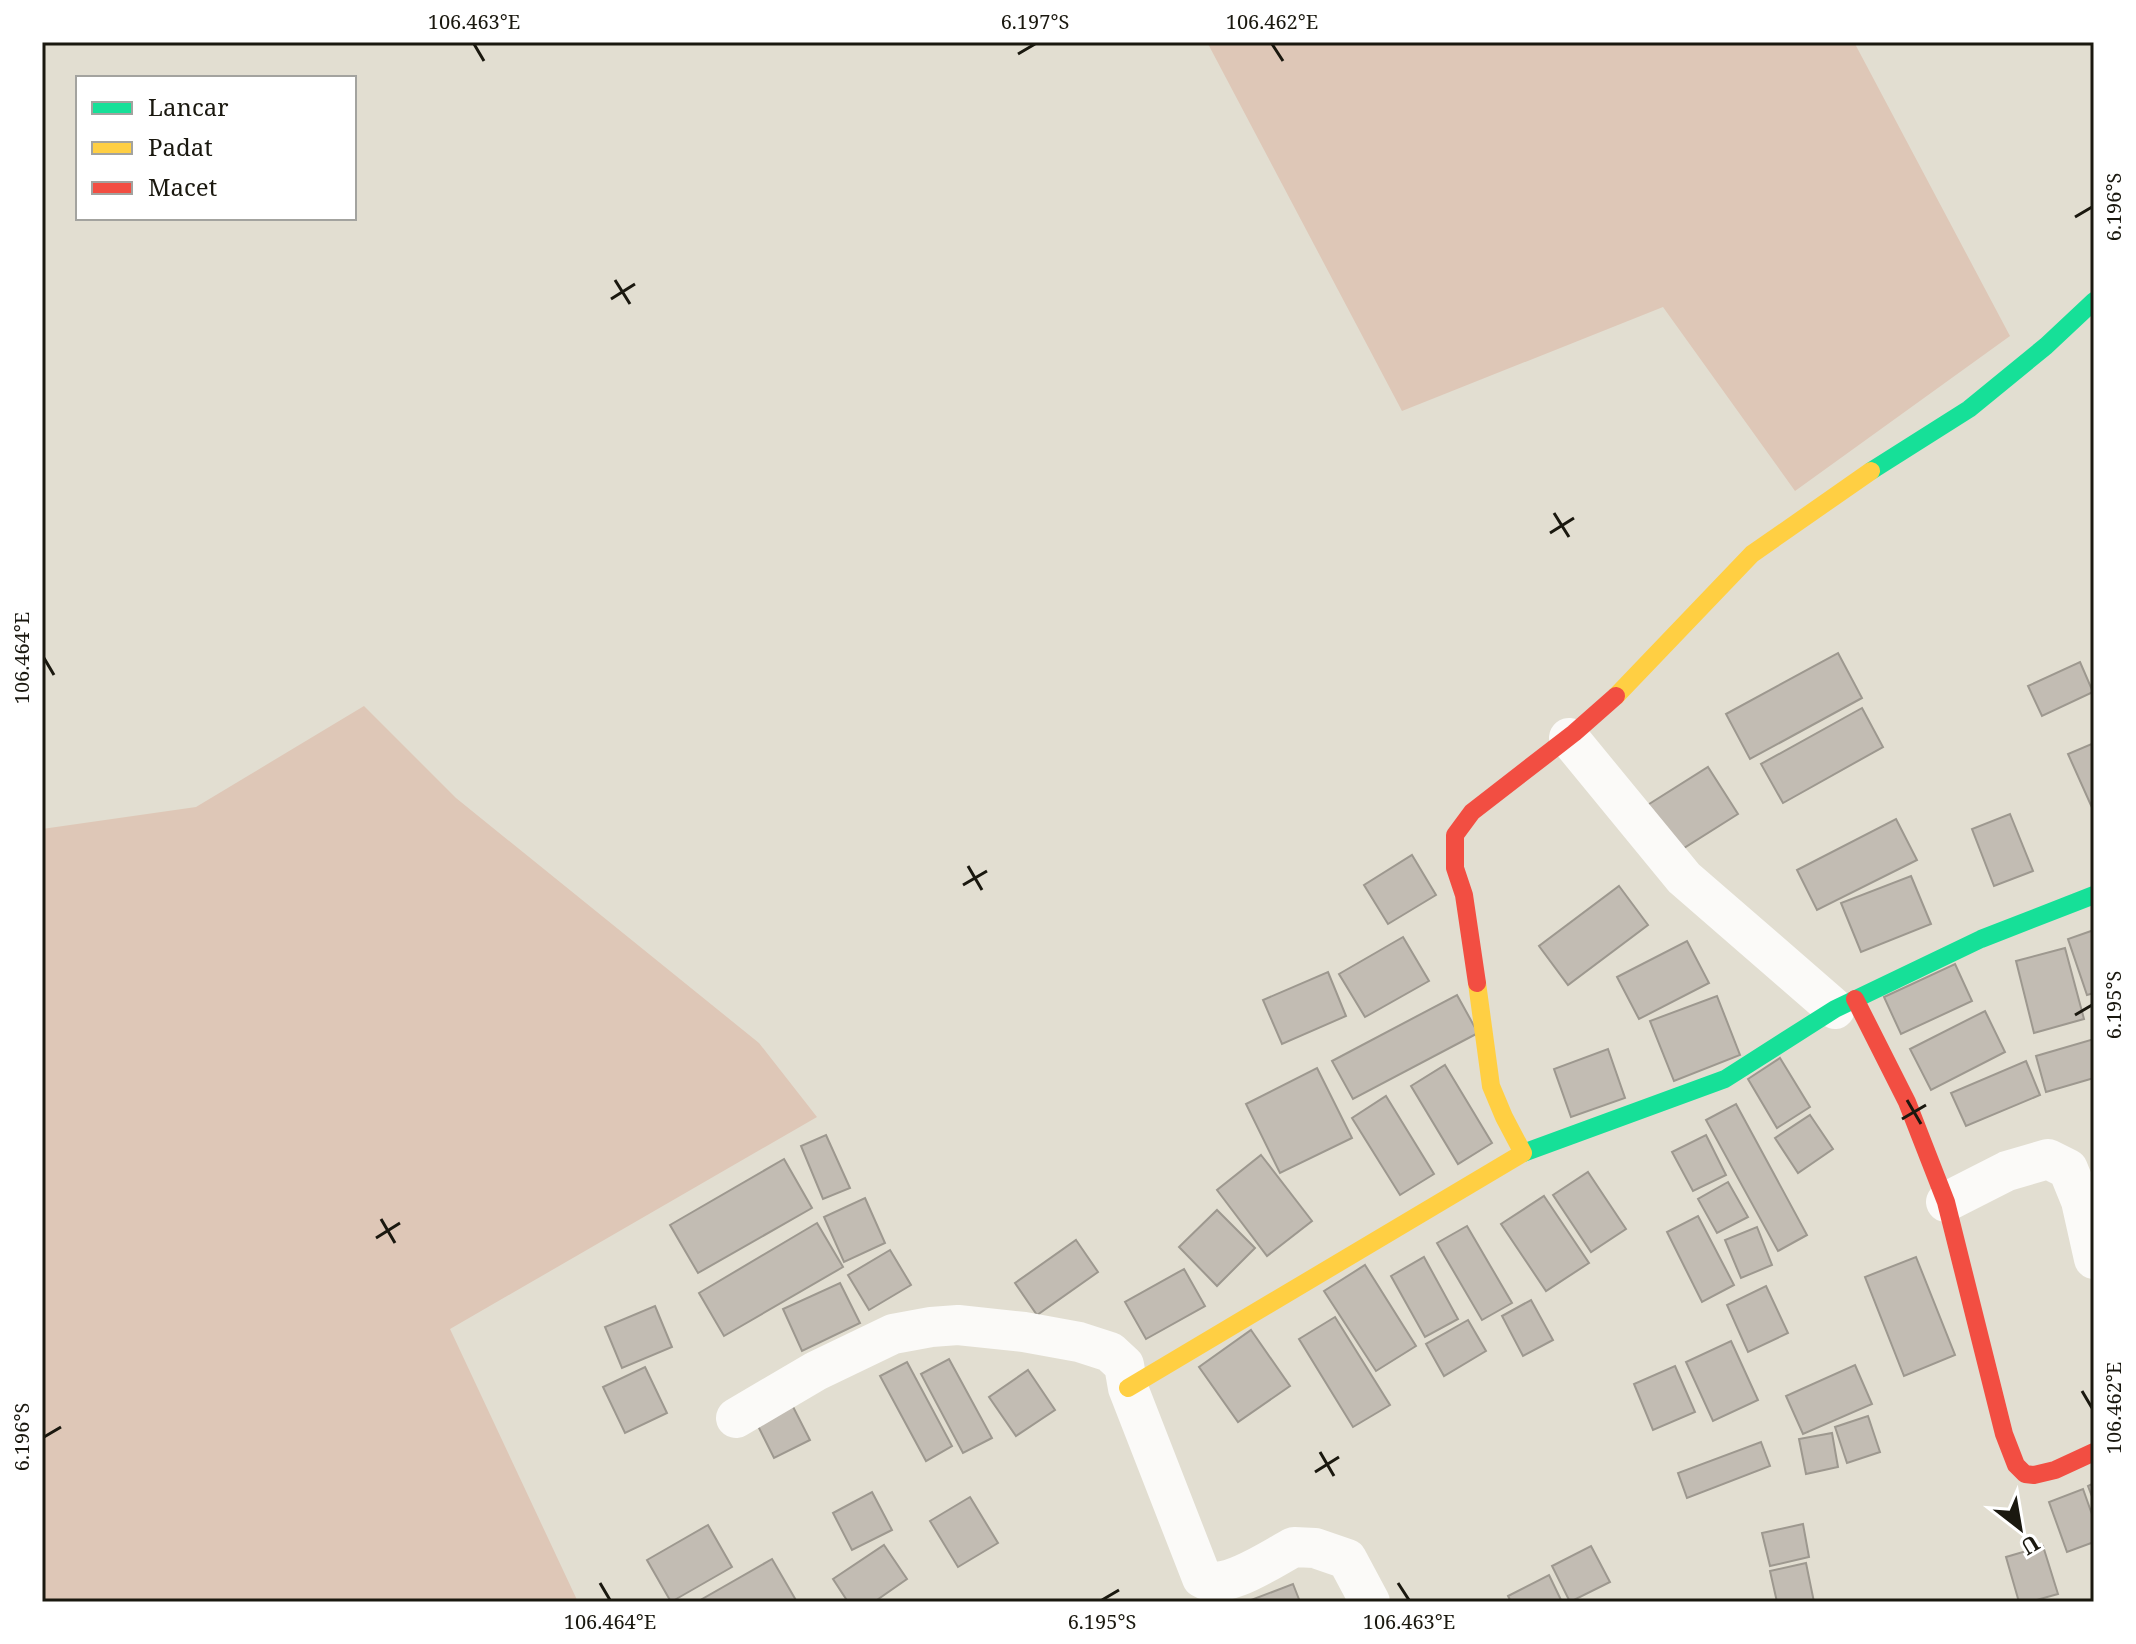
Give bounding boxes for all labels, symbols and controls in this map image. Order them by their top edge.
text: 106.463°E [428,8,520,35]
text: 6.197°S [1001,8,1069,35]
text: 106.462°E [1226,8,1318,35]
legend [76,76,356,220]
text: Lancar [148,90,229,123]
text: Padat [148,130,213,163]
text: Macet [148,170,217,203]
text: 6.196°S [2100,173,2127,241]
text: 106.464°E [8,612,35,704]
text: 6.195°S [2100,971,2127,1039]
text: 106.462°E [2100,1362,2127,1454]
text: 6.196°S [8,1403,35,1471]
north arrow [1980,1488,2060,1568]
text: U [2016,1529,2046,1563]
text: 106.464°E [564,1608,656,1635]
text: 6.195°S [1068,1608,1136,1635]
text: 106.463°E [1363,1608,1455,1635]

